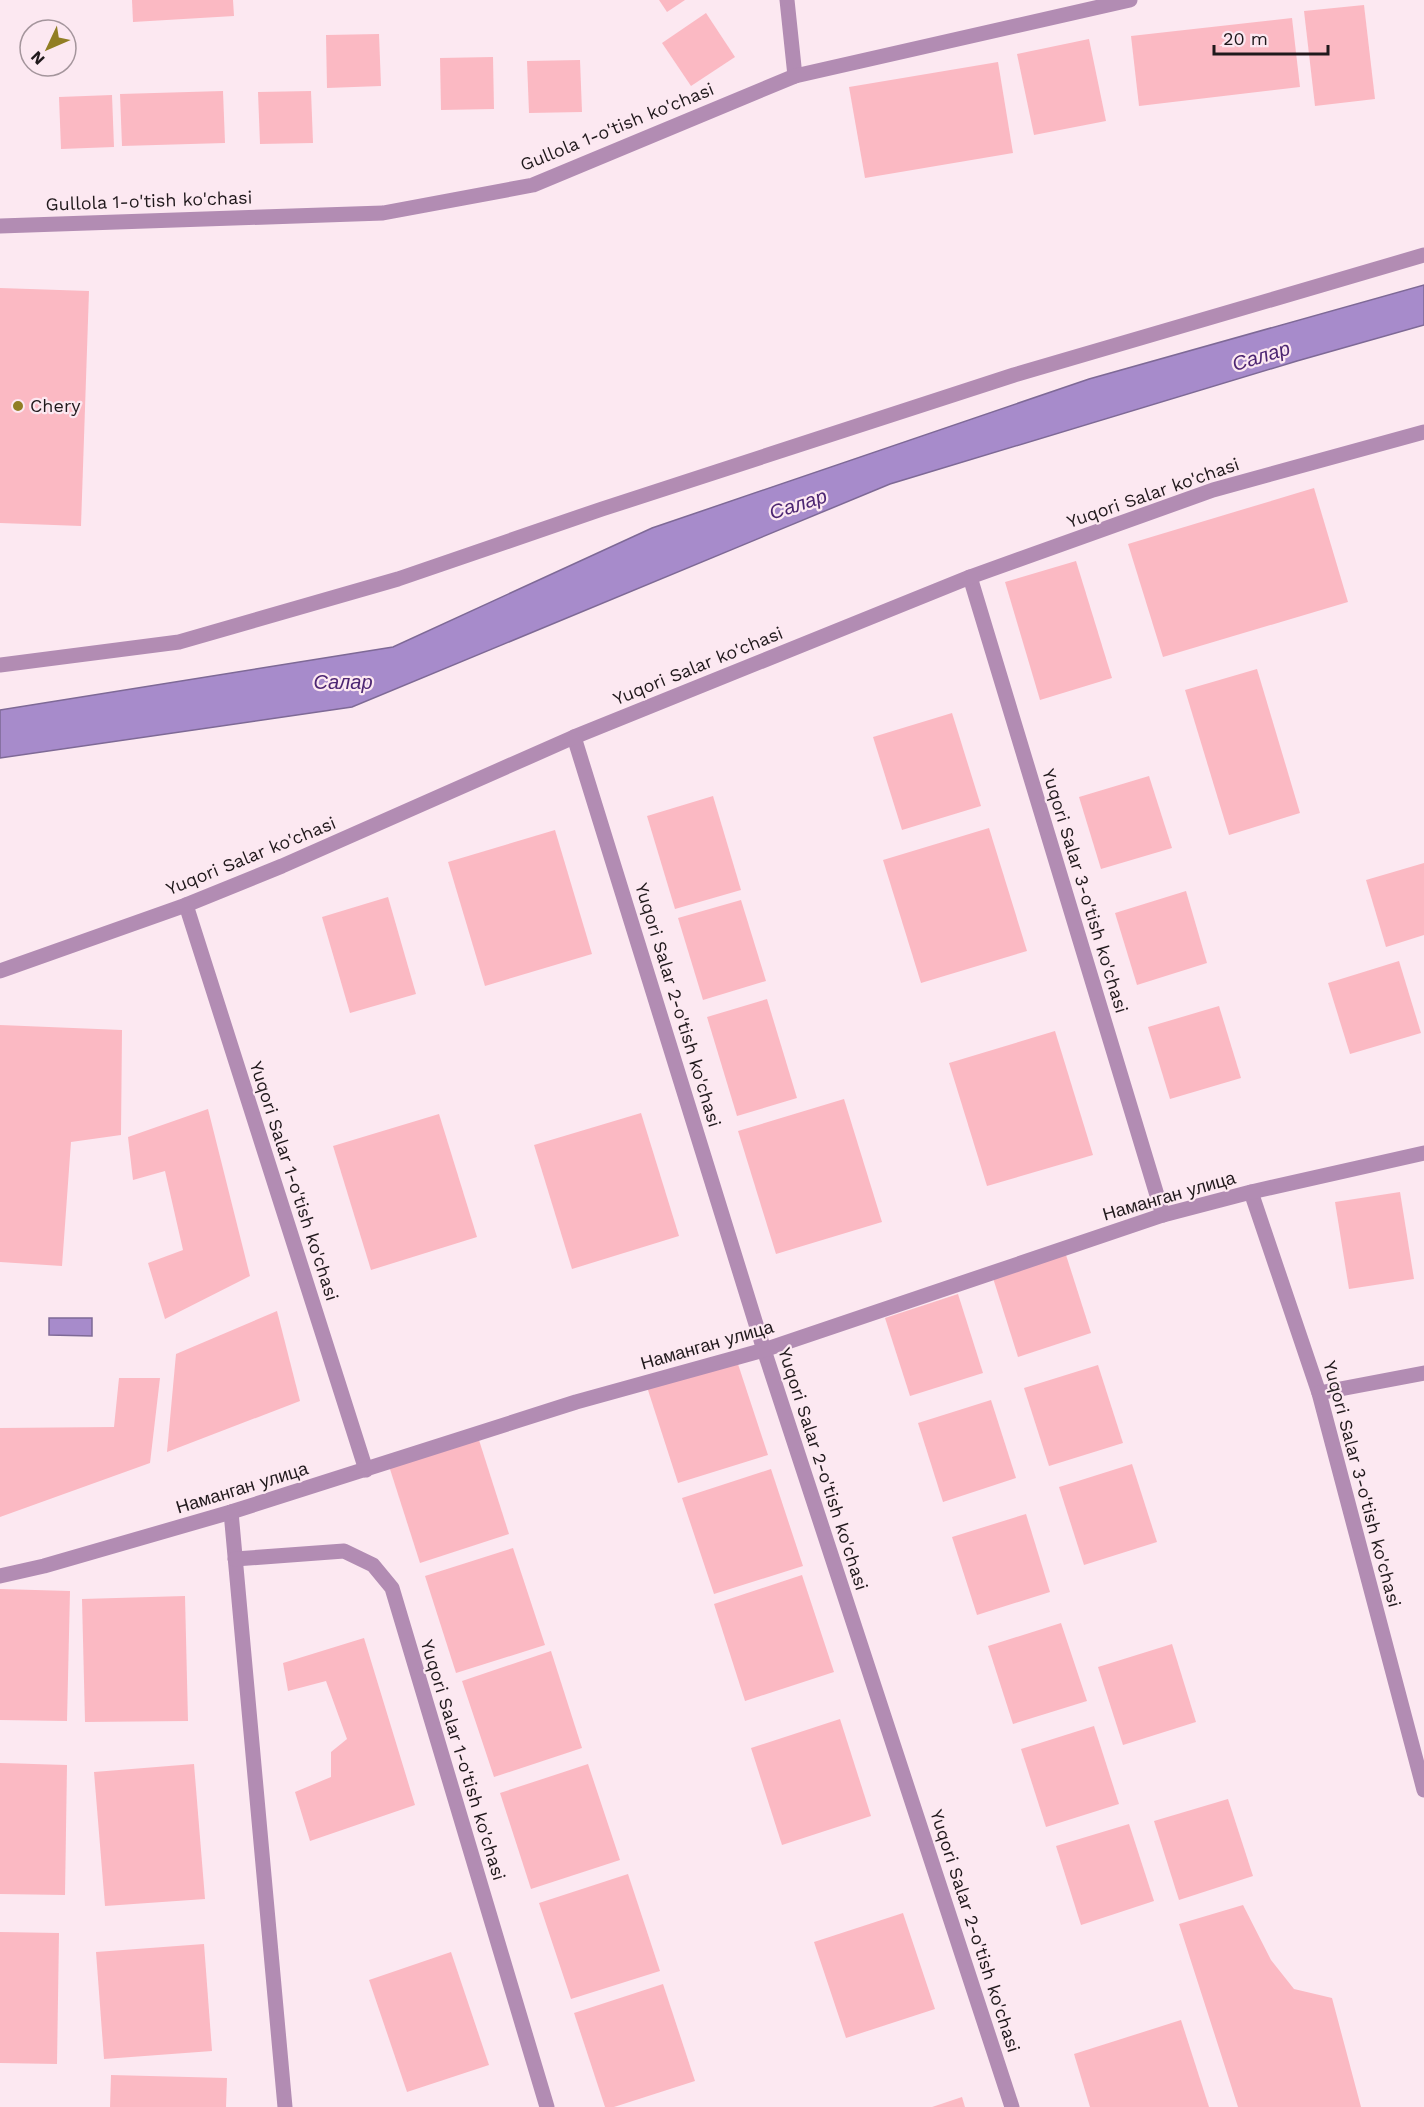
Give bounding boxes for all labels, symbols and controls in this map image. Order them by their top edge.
north arrow [18,18,78,78]
scale bar [1214,18,1328,56]
text: 20 m [1223,28,1268,49]
text: N [27,47,49,69]
street label: Gullola 1-o'tish ko'chasi [517,78,717,175]
street label: Gullola 1-o'tish ko'chasi [45,186,253,215]
water label: Салар [1229,336,1293,376]
place label: Chery [30,395,81,416]
marker: Chery [11,399,25,413]
street label: Yuqori Salar ko'chasi [1064,453,1242,532]
water label: Салар [766,483,830,525]
street label: Yuqori Salar ko'chasi [610,622,786,709]
water label: Салар [313,670,373,694]
street label: Yuqori Salar 3-o'tish ko'chasi [1038,766,1133,1016]
street label: Yuqori Salar ko'chasi [163,812,339,899]
street label: Yuqori Salar 2-o'tish ko'chasi [631,880,726,1129]
street label: Yuqori Salar 1-o'tish ko'chasi [246,1058,343,1303]
street label: Наманган улица [1100,1166,1239,1225]
street label: Наманган улица [638,1315,777,1374]
street label: Yuqori Salar 2-o'tish ko'chasi [774,1345,873,1593]
street label: Yuqori Salar 3-o'tish ko'chasi [1319,1358,1406,1609]
street label: Наманган улица [173,1457,311,1518]
street label: Yuqori Salar 1-o'tish ko'chasi [417,1637,510,1883]
street label: Yuqori Salar 2-o'tish ko'chasi [926,1807,1025,2055]

